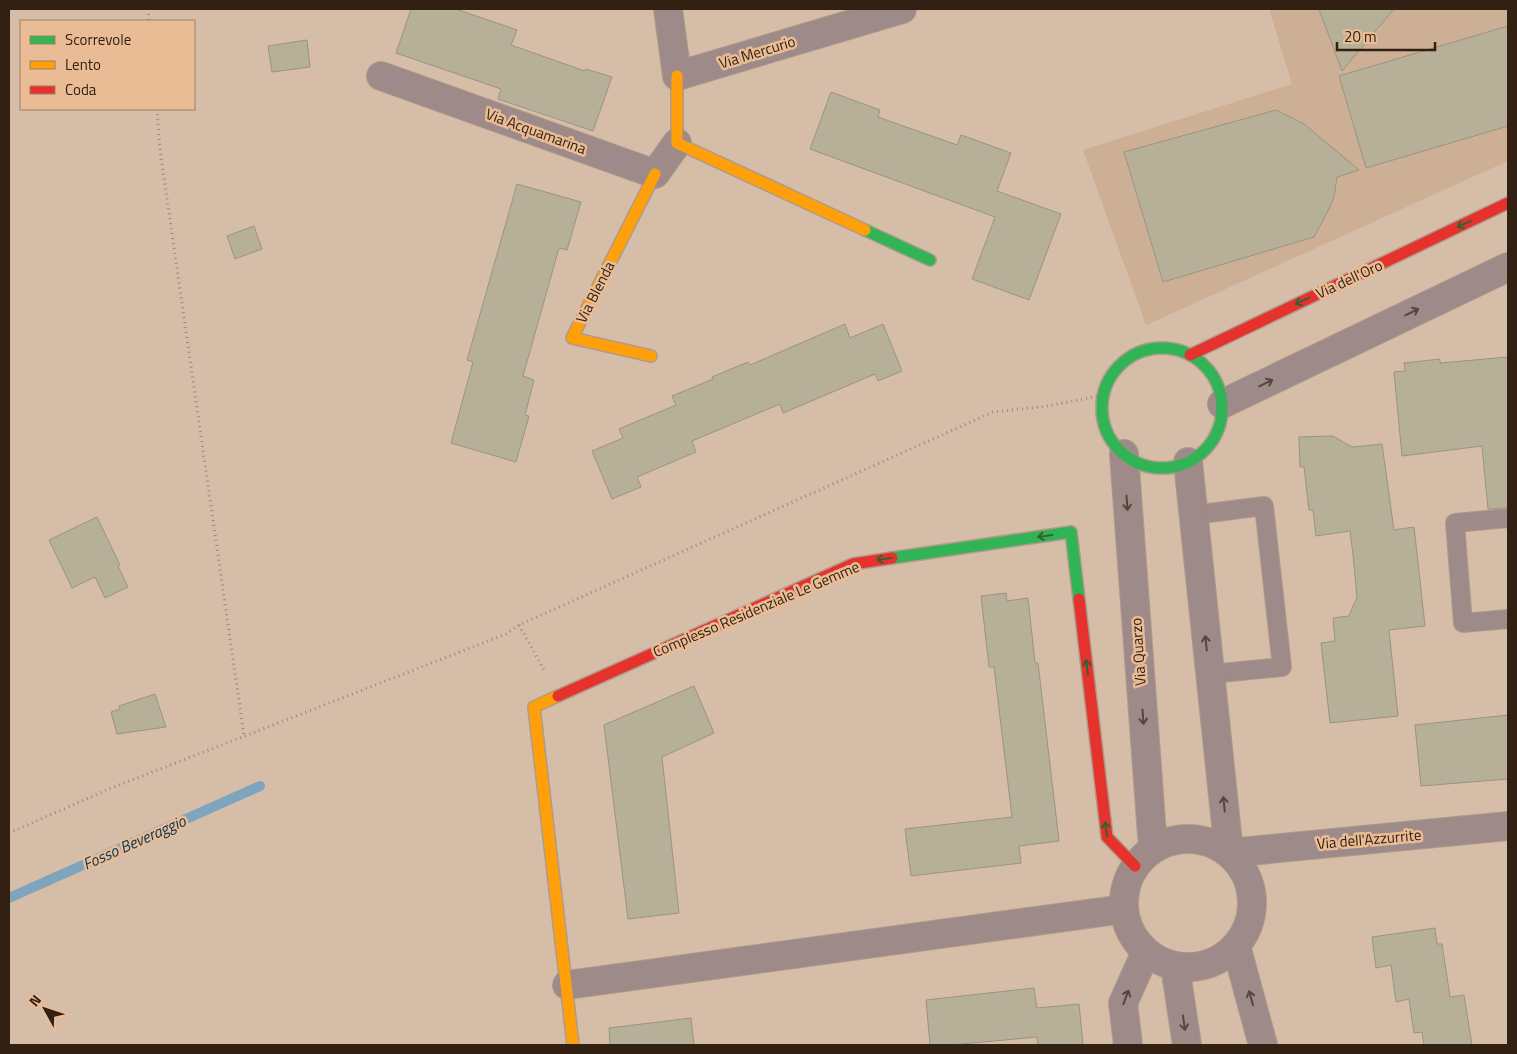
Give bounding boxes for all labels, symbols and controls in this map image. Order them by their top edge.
legend [20,20,195,110]
scale bar [1337,20,1434,52]
text: 20 m [1344,25,1377,48]
text: Scorrevole [65,28,131,51]
street label: Via Mercurio [716,29,798,75]
text: Lento [65,53,101,76]
text: Coda [65,78,97,101]
street label: Via Acquamarina [482,102,590,160]
one-way arrow [1457,220,1472,229]
street label: Via dell'Oro [1312,253,1386,304]
street label: Via Blenda [570,257,621,327]
one-way arrow [1294,297,1309,307]
one-way arrow [1404,307,1419,317]
one-way arrow [1258,377,1273,387]
one-way arrow [1122,495,1132,511]
one-way arrow [1037,531,1053,541]
one-way arrow [876,554,892,564]
street label: Complesso Residenziale Le Gemme [649,555,863,663]
street label: Via Quarzo [1124,617,1152,687]
one-way arrow [1201,635,1211,651]
one-way arrow [1082,660,1092,676]
one-way arrow [1139,709,1148,725]
one-way arrow [1219,797,1229,813]
water label: Fosso Beveraggio [79,808,190,875]
one-way arrow [1101,821,1111,837]
street label: Via dell'Azzurrite [1316,823,1422,855]
north arrow [20,984,70,1034]
text: N [23,990,46,1011]
one-way arrow [1122,990,1131,1005]
one-way arrow [1245,991,1255,1007]
one-way arrow [1179,1015,1189,1031]

